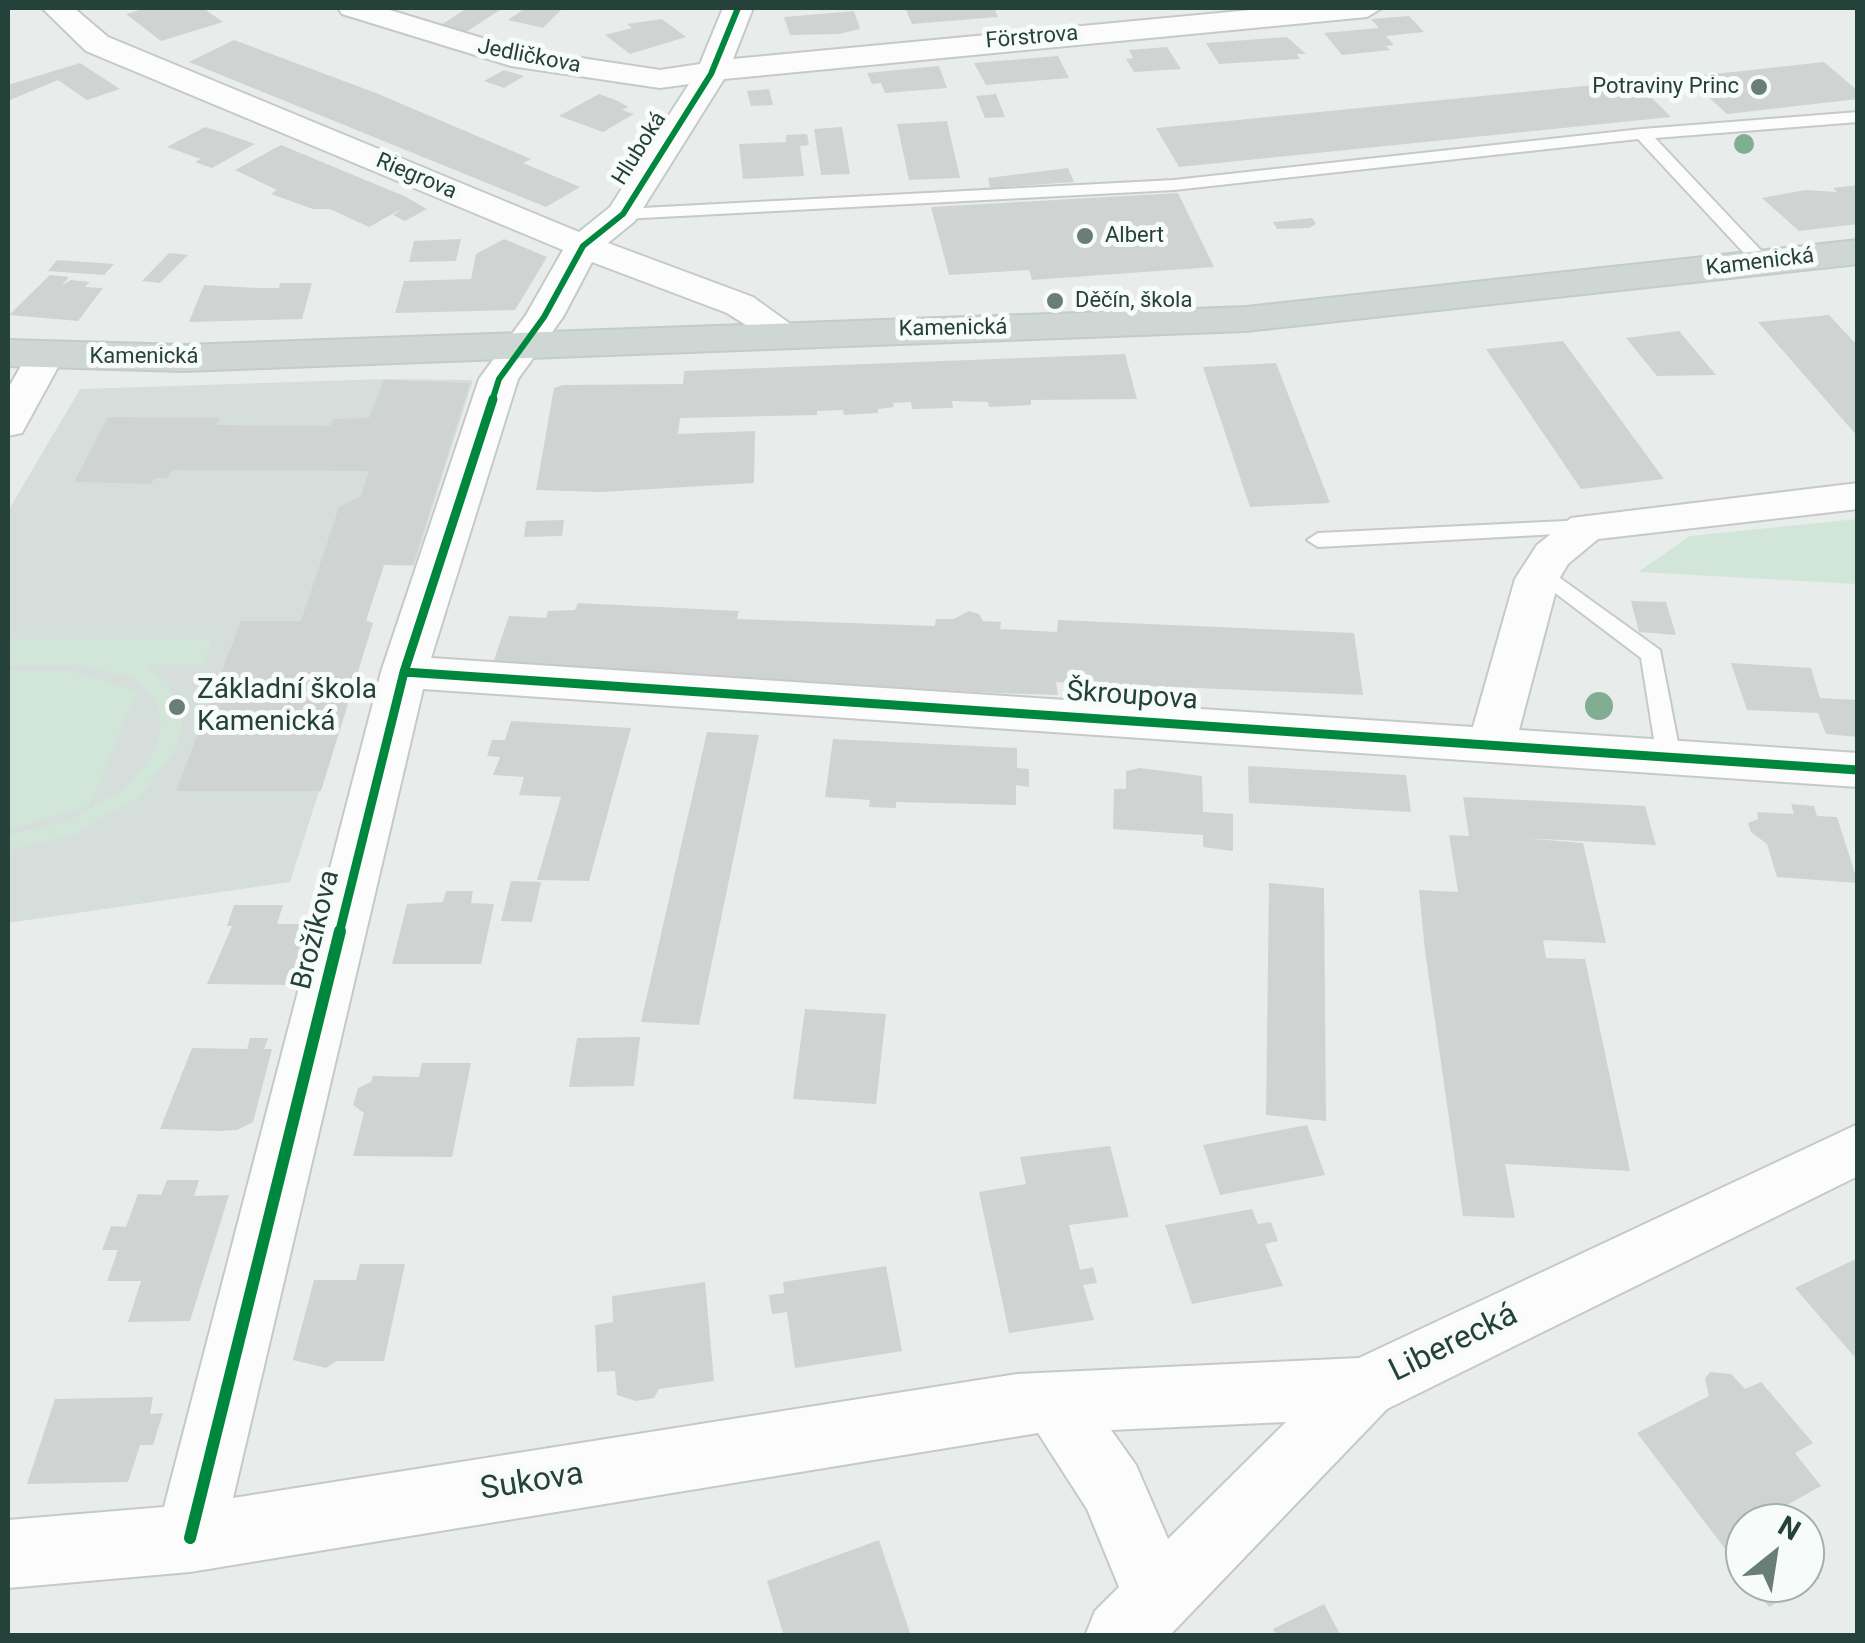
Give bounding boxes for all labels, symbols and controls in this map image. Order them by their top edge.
street label: Förstrova [985,21,1079,55]
street label: Jedličkova [475,34,583,80]
place label: Potraviny Princ [1592,74,1739,100]
marker: Potraviny Princ [1748,76,1770,98]
street label: Hluboká [607,108,673,190]
street label: Riegrova [372,148,460,206]
place label: Albert [1105,223,1164,249]
marker: Albert [1074,225,1096,247]
street label: Kamenická [1704,243,1816,283]
place label: Děčín, škola [1075,288,1192,314]
marker: Děčín, škola [1044,290,1066,312]
street label: Kamenická [898,315,1008,343]
street label: Kamenická [90,344,198,370]
place label: Základní škola Kamenická [197,674,377,740]
street label: Škroupova [1065,676,1199,718]
marker: Základní škola Kamenická [166,696,188,718]
street label: Brožíkova [286,867,348,993]
street label: Liberecká [1384,1297,1524,1391]
street label: Sukova [478,1456,586,1510]
north arrow [1725,1503,1825,1603]
text: N [1772,1509,1806,1548]

